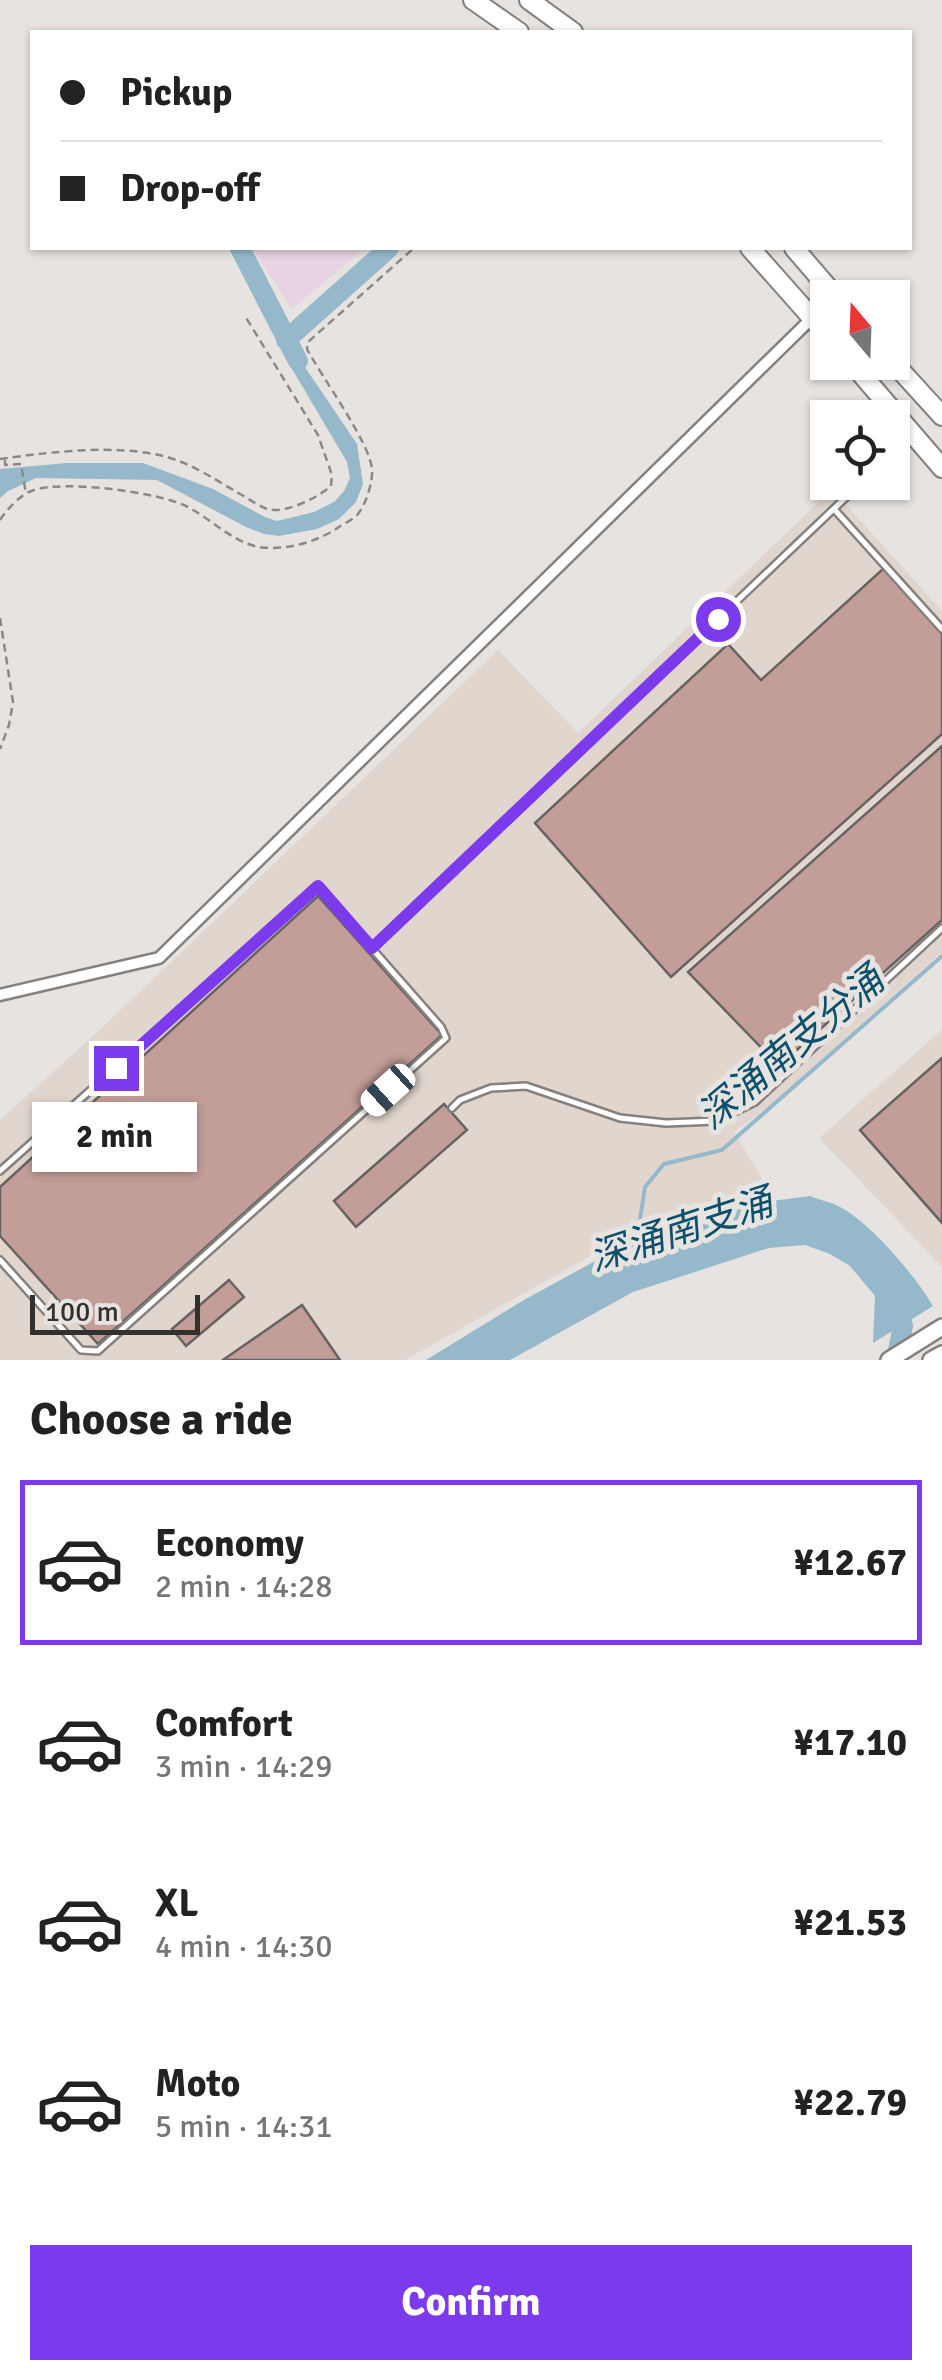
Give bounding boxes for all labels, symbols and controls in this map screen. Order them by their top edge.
text: Pickup [120,69,232,116]
text: Drop-off [120,165,260,212]
north arrow [810,280,910,380]
map controls [810,280,910,500]
button: locate [810,400,910,500]
route start [696,597,741,642]
water label: 深涌南支分涌 [689,954,896,1139]
route end [94,1046,139,1091]
car [356,1059,420,1121]
callout: 2 min [34,1103,198,1173]
text: 2 min [76,1117,153,1156]
water label: 深涌南支涌 [583,1177,782,1282]
scale bar [30,1290,200,1334]
text: 100 m [45,1295,119,1329]
text: Choose a ride [30,1392,293,1447]
icon: car [35,1518,125,1608]
text: Economy [155,1520,304,1567]
text: ¥12.67 [794,1539,907,1586]
text: 2 min · 14:28 [155,1567,333,1606]
icon: car [35,1698,125,1788]
text: Comfort [155,1700,293,1747]
text: ¥17.10 [794,1719,907,1766]
text: 3 min · 14:29 [155,1747,333,1786]
icon: car [35,1878,125,1968]
text: XL [155,1880,198,1927]
text: ¥21.53 [794,1899,907,1946]
text: 4 min · 14:30 [155,1927,333,1966]
icon: car [35,2058,125,2148]
text: Moto [155,2060,240,2107]
text: ¥22.79 [794,2079,907,2126]
text: 5 min · 14:31 [155,2107,333,2146]
button: Confirm [30,2245,912,2360]

